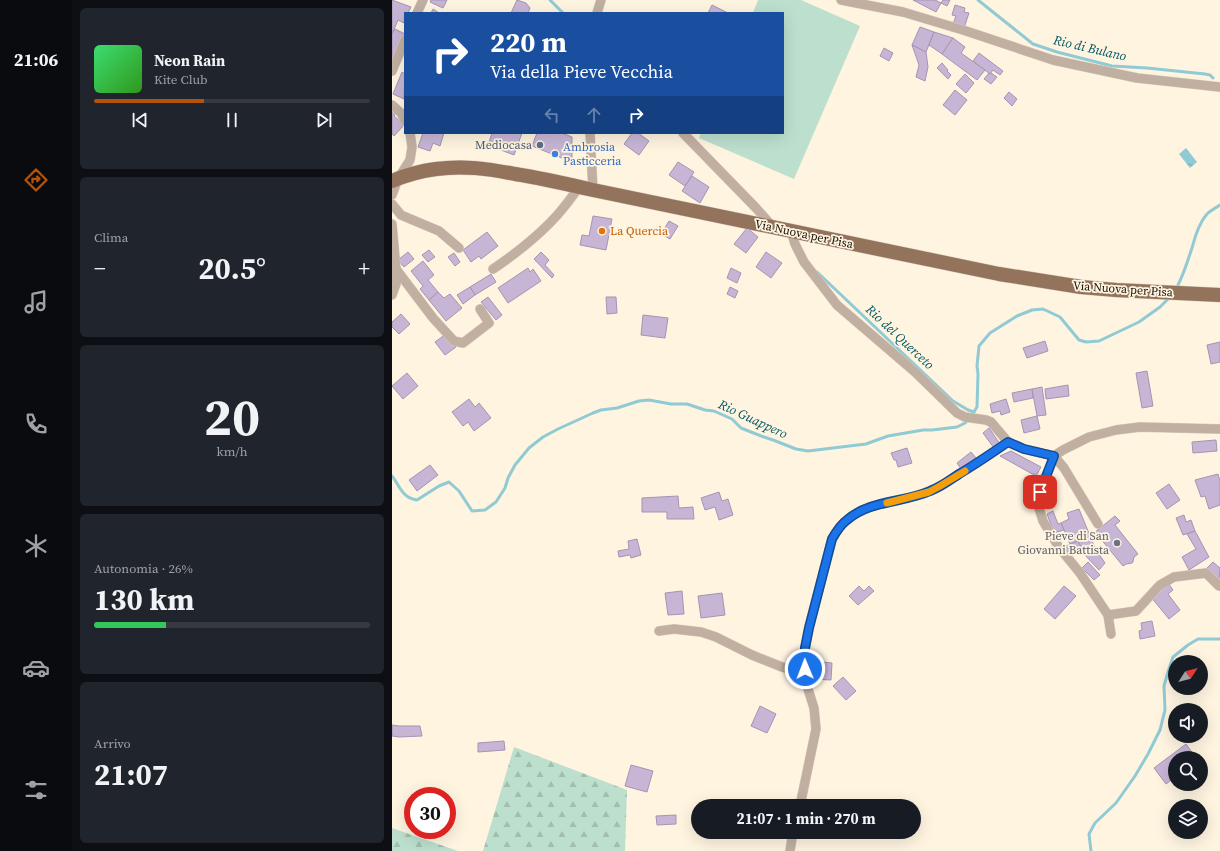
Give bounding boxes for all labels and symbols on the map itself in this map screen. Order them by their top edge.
water label: Rio di Bulano [1051,31,1128,65]
place label: Mediocasa [475,137,533,153]
place label: Ambrosia Pasticceria [563,139,622,169]
marker: Mediocasa [535,140,545,150]
marker: Ambrosia Pasticceria [550,149,560,159]
street label: Via Nuova per Pisa [753,216,855,252]
place label: La Quercia [610,223,669,239]
marker: La Quercia [597,226,607,236]
street label: Via Nuova per Pisa [1073,278,1174,301]
water label: Rio del Querceto [861,300,938,373]
water label: Rio Guappero [715,395,790,442]
pin [1023,475,1057,509]
place label: Pieve di San Giovanni Battista [1017,528,1110,558]
marker: Pieve di San Giovanni Battista [1112,538,1122,548]
position arrow [784,648,826,690]
north arrow [1168,655,1208,695]
speed limit sign: 30 [404,787,456,839]

